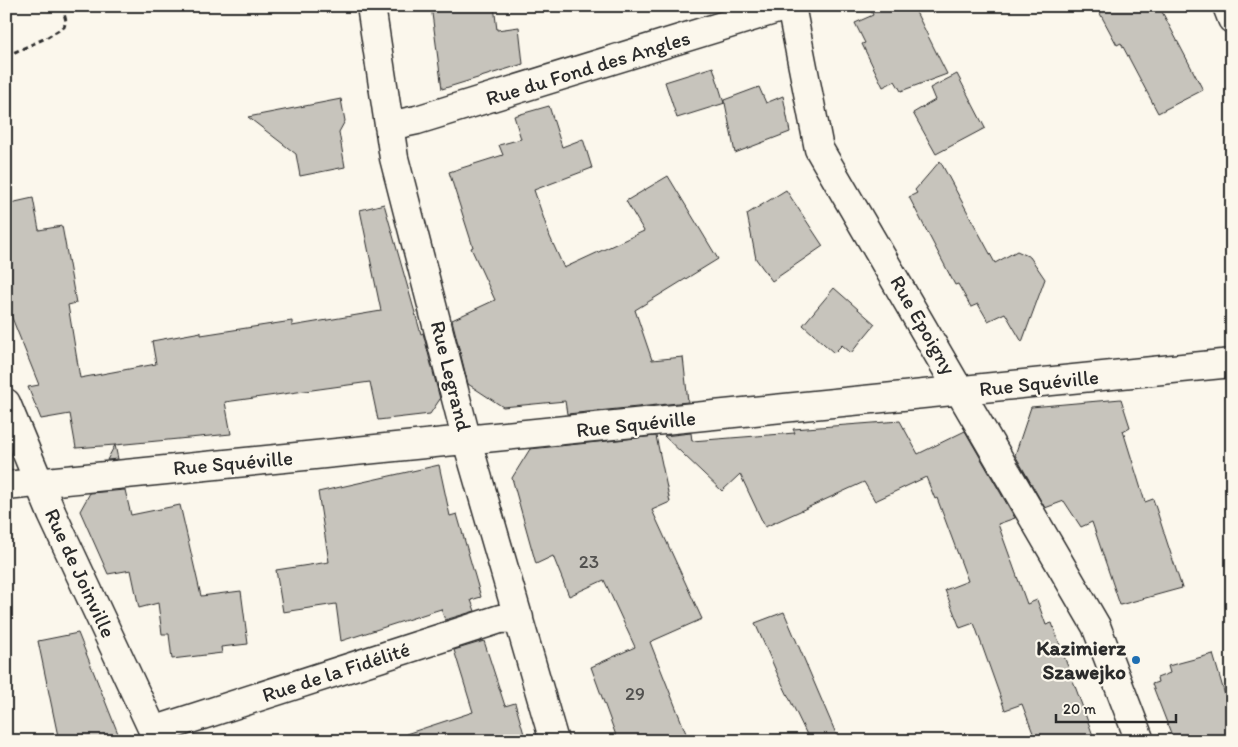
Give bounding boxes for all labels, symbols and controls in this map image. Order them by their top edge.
street label: Rue du Fond des Angles [483,25,693,111]
street label: Rue Epoigny [885,271,962,379]
street label: Rue Legrand [426,318,477,434]
street label: Rue Squéville [978,364,1100,401]
street label: Rue Squéville [575,405,697,442]
street label: Rue Squéville [172,445,294,480]
street label: Rue de Joinville [40,504,121,641]
house number: 23 [579,550,599,573]
place label: Kazimierz Szawejko [1036,635,1126,685]
street label: Rue de la Fidélité [259,636,413,707]
marker: Kazimierz Szawejko [1130,654,1142,666]
house number: 29 [625,682,645,705]
scale bar [1056,692,1176,724]
text: 20 m [1063,700,1097,718]

